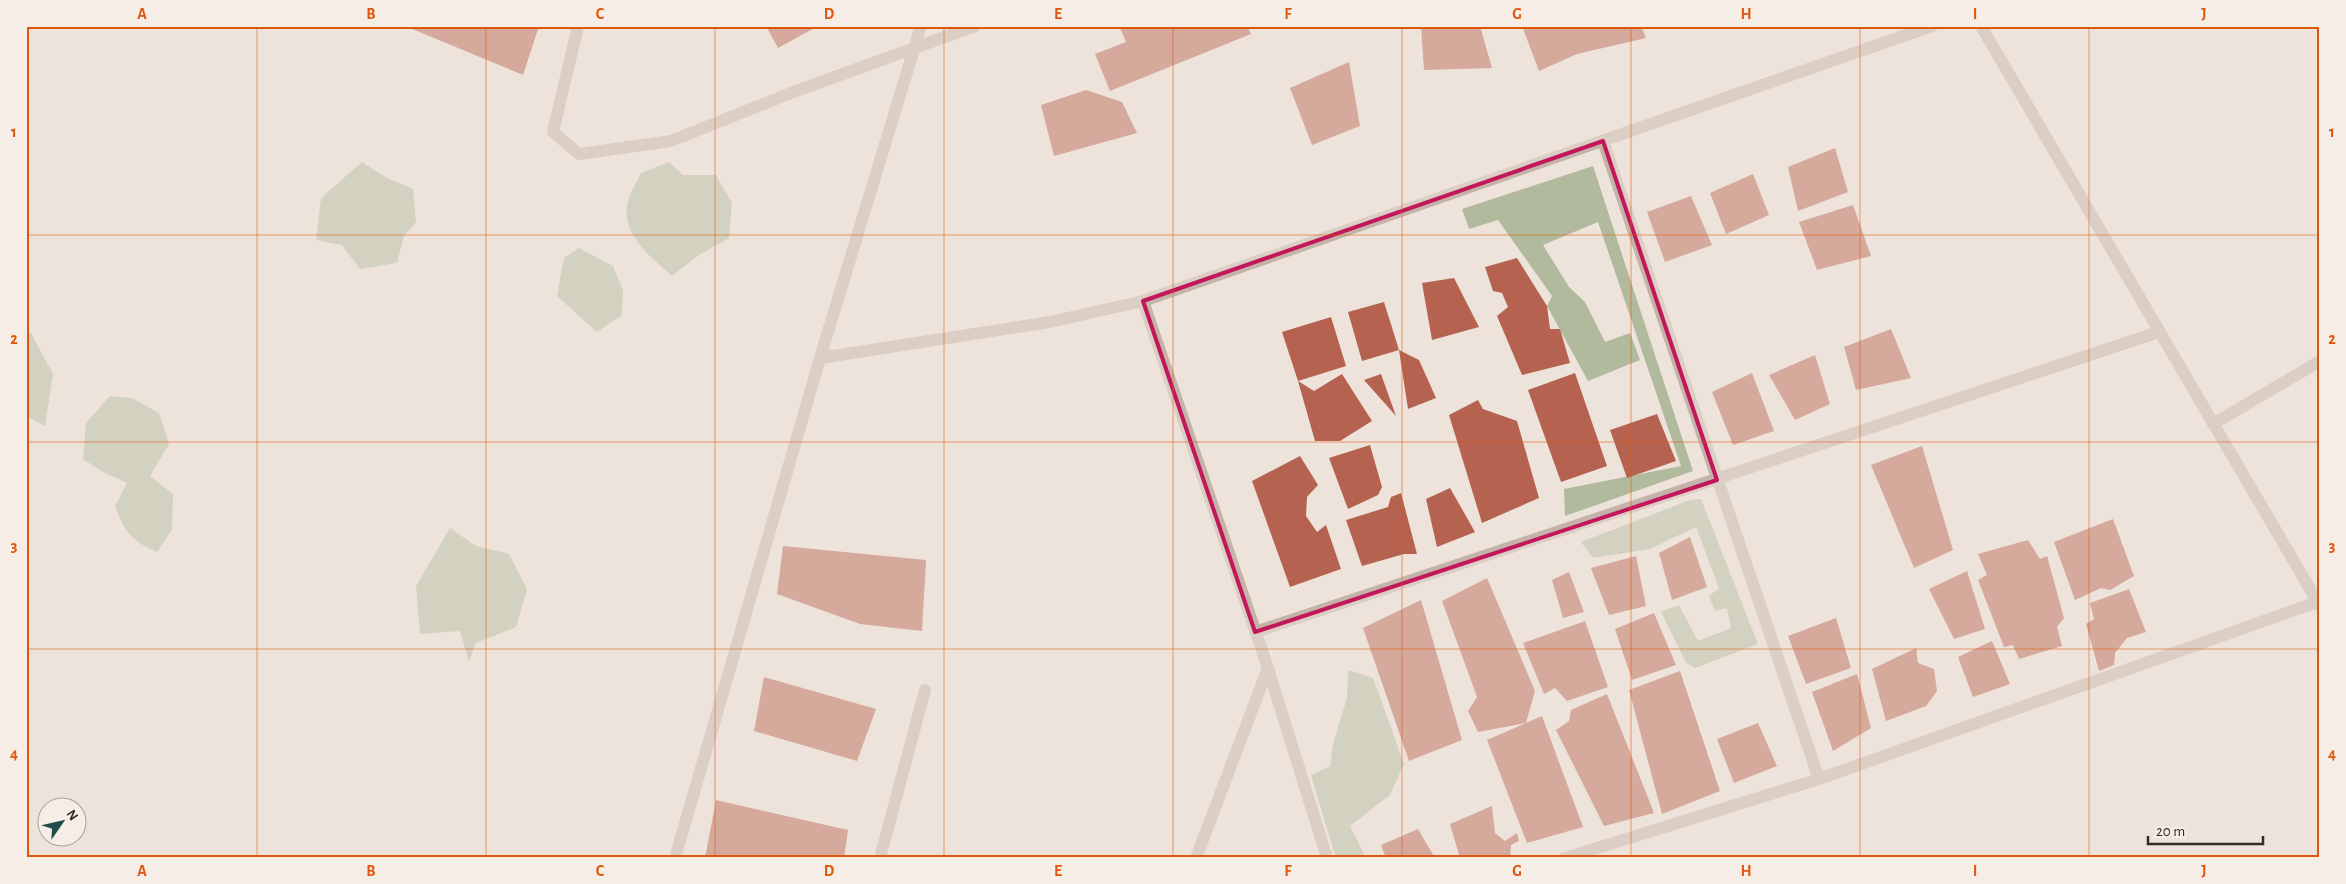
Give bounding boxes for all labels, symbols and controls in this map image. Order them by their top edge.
text: A [137,6,147,22]
text: B [366,6,376,22]
text: C [596,6,605,22]
text: D [824,6,835,22]
text: E [1054,6,1062,22]
text: F [1284,6,1292,22]
text: G [1512,6,1522,22]
text: H [1740,6,1752,22]
text: I [1973,6,1977,22]
text: J [2201,6,2207,22]
text: 1 [11,124,17,140]
text: 1 [2329,124,2335,140]
text: 2 [10,331,18,347]
text: 2 [2328,331,2336,347]
text: 3 [11,538,18,554]
text: 3 [2329,538,2336,554]
text: 4 [10,746,18,762]
text: 4 [2328,746,2336,762]
north arrow [38,796,88,846]
text: N [63,807,80,823]
scale bar [2148,814,2264,846]
text: 20 m [2156,824,2185,839]
text: A [137,863,147,879]
text: B [366,863,376,879]
text: C [596,863,605,879]
text: D [824,863,835,879]
text: E [1054,863,1062,879]
text: F [1284,863,1292,879]
text: G [1512,863,1522,879]
text: H [1740,863,1752,879]
text: I [1973,863,1977,879]
text: J [2201,863,2207,879]

